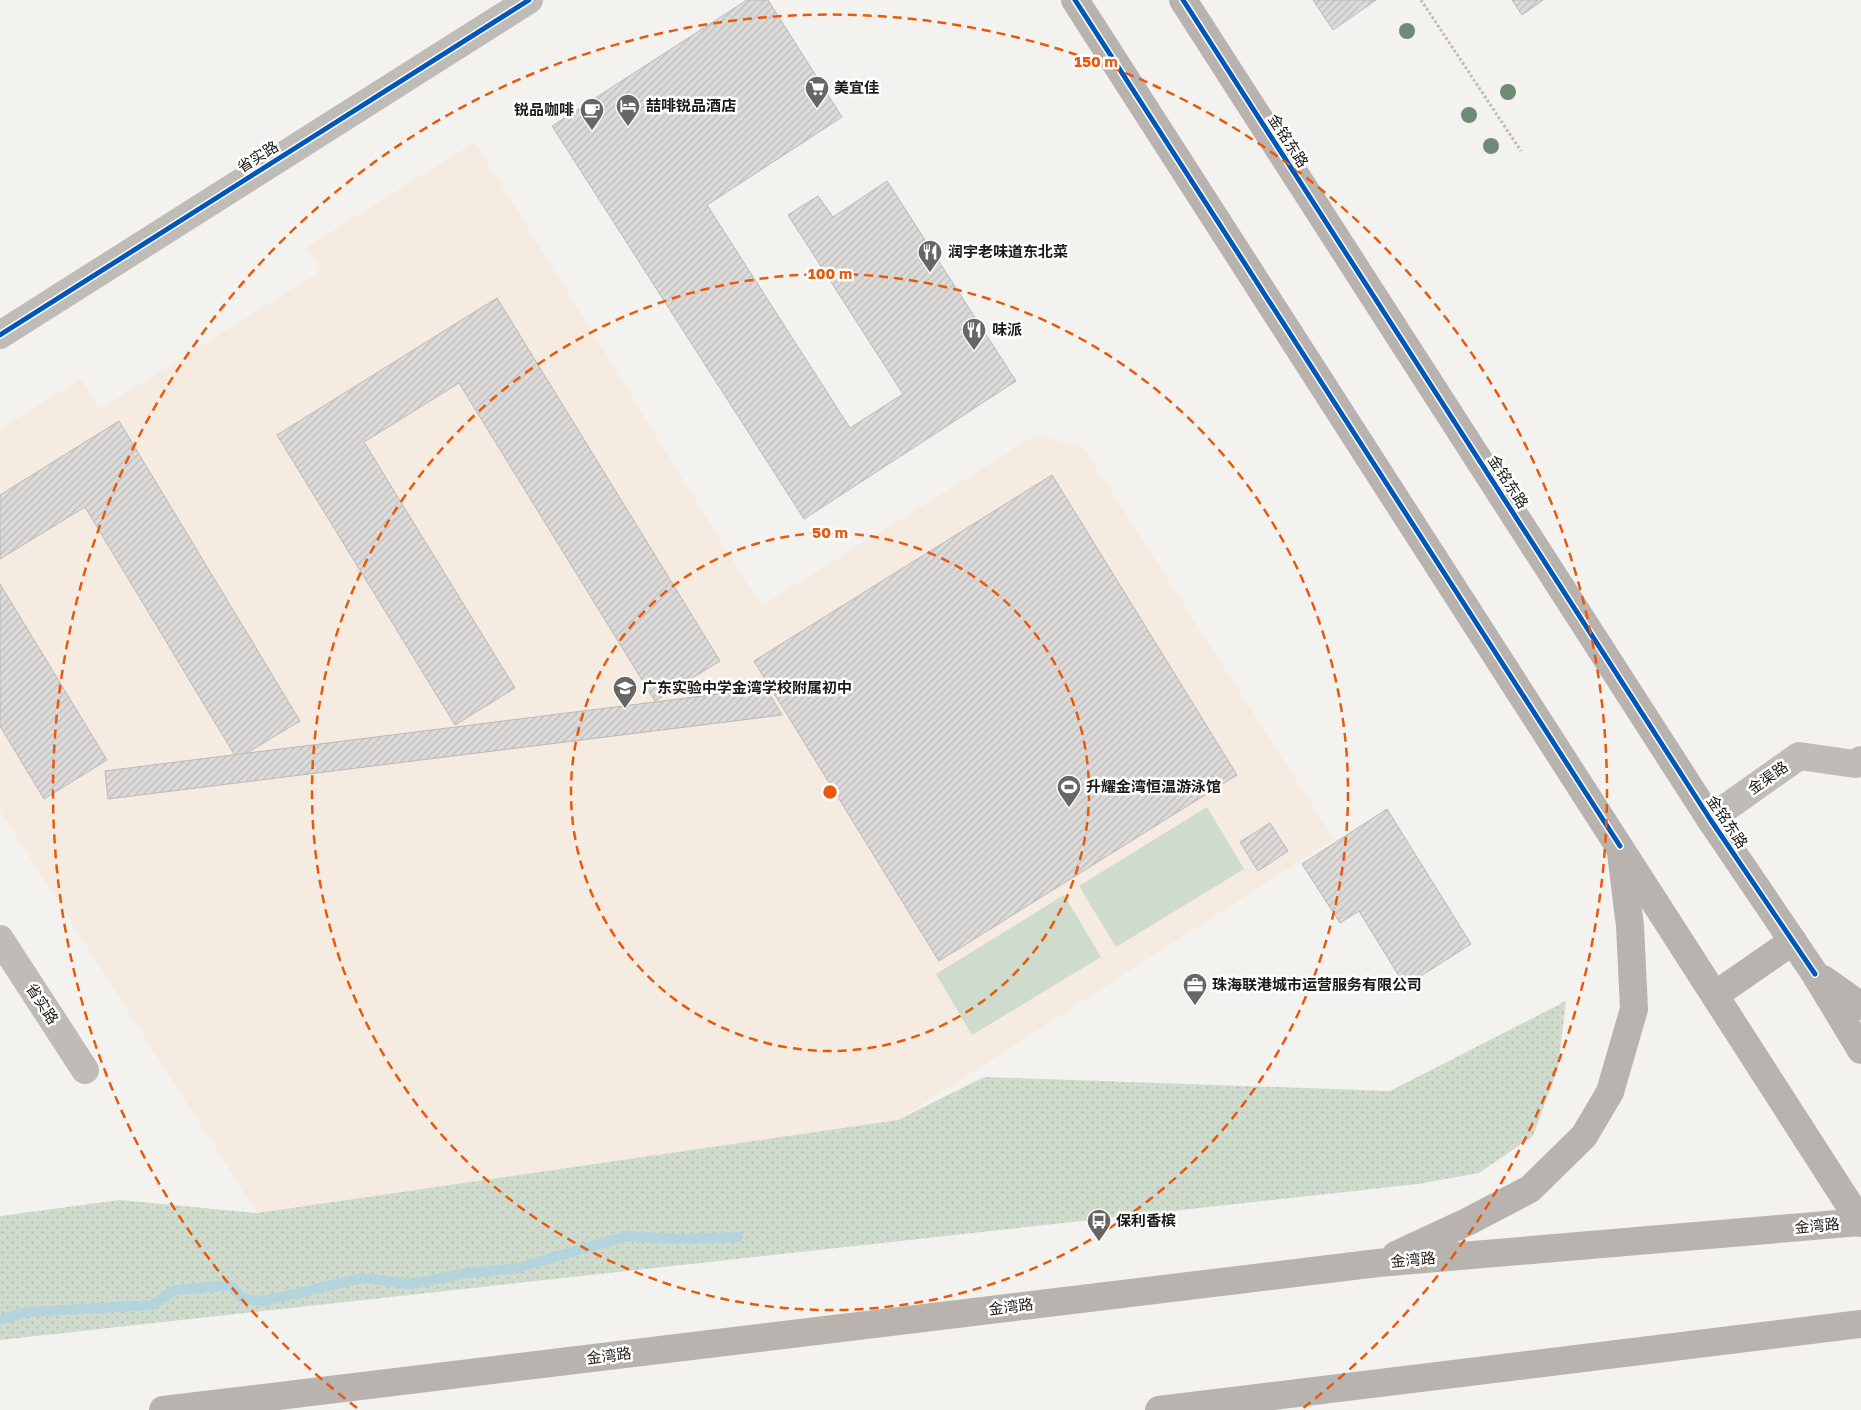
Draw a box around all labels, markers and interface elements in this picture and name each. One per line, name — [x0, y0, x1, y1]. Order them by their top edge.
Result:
text: 150 m — [1074, 52, 1118, 70]
supermarket icon: 美宜佳 — [804, 75, 830, 109]
place label: 美宜佳 — [834, 78, 879, 96]
hotel icon: 喆啡锐品酒店 — [615, 93, 641, 127]
place label: 喆啡锐品酒店 — [646, 96, 736, 114]
cafe icon: 锐品咖啡 — [579, 97, 605, 131]
place label: 锐品咖啡 — [514, 100, 574, 118]
street label: 金铭东路 — [1265, 110, 1313, 171]
street label: 省实路 — [234, 137, 281, 176]
restaurant icon: 润宇老味道东北菜 — [917, 239, 943, 273]
place label: 润宇老味道东北菜 — [948, 242, 1068, 260]
text: 100 m — [808, 264, 852, 282]
restaurant icon: 味派 — [961, 317, 987, 351]
place label: 味派 — [992, 320, 1022, 338]
street label: 金铭东路 — [1485, 451, 1533, 512]
text: 50 m — [812, 523, 848, 541]
school or university icon: 广东实验中学金湾学校附属初中 — [612, 675, 638, 709]
place label: 广东实验中学金湾学校附属初中 — [642, 678, 852, 696]
street label: 金渠路 — [1744, 757, 1791, 797]
sports icon: 升耀金湾恒温游泳馆 — [1056, 774, 1082, 808]
place label: 升耀金湾恒温游泳馆 — [1086, 777, 1221, 795]
centre of rings — [821, 783, 839, 801]
street label: 金铭东路 — [1704, 792, 1752, 851]
office icon: 珠海联港城市运营服务有限公司 — [1182, 972, 1208, 1006]
place label: 珠海联港城市运营服务有限公司 — [1212, 975, 1422, 993]
street label: 省实路 — [23, 980, 63, 1027]
bus stop icon: 保利香槟 — [1086, 1208, 1112, 1242]
place label: 保利香槟 — [1116, 1211, 1176, 1229]
street label: 金湾路 — [1794, 1214, 1840, 1236]
street label: 金湾路 — [1390, 1248, 1436, 1270]
street label: 金湾路 — [987, 1294, 1034, 1318]
street label: 金湾路 — [585, 1343, 632, 1367]

